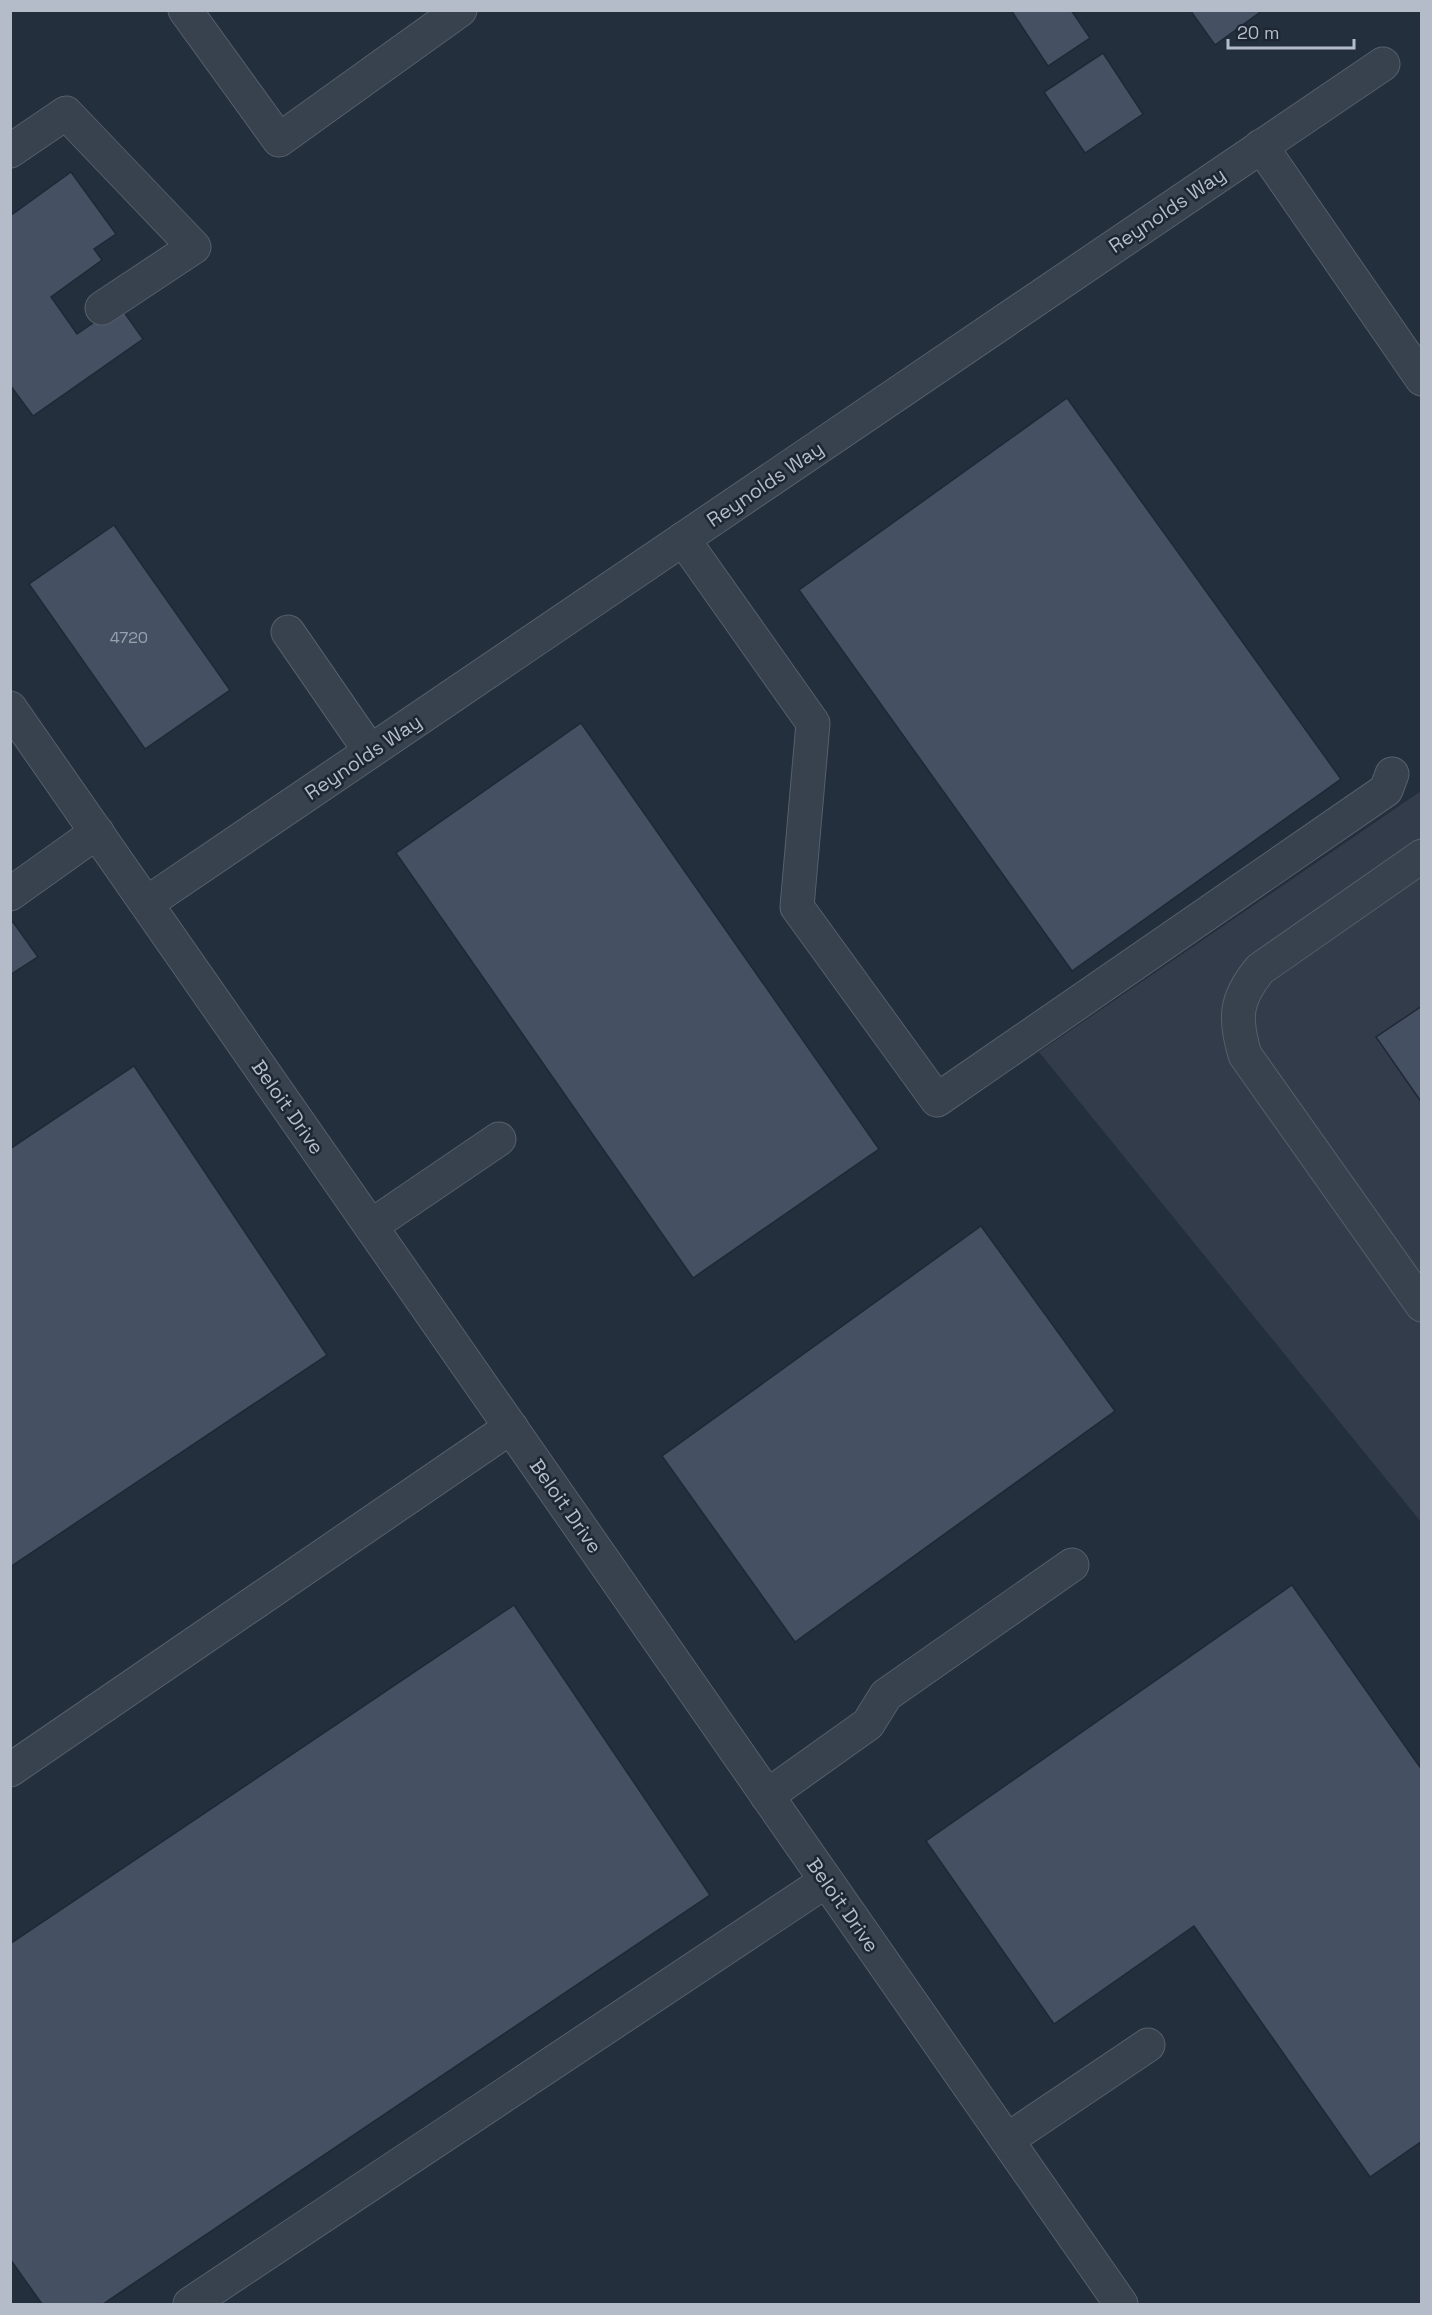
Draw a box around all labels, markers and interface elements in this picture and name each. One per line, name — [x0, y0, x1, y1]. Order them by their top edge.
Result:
scale bar — [1228, 12, 1354, 50]
text: 20 m — [1237, 21, 1280, 44]
street label: Reynolds Way — [1104, 161, 1230, 259]
street label: Reynolds Way — [702, 435, 828, 533]
house number: 4720 — [110, 627, 148, 648]
street label: Reynolds Way — [300, 708, 426, 806]
street label: Beloit Drive — [246, 1055, 330, 1159]
street label: Beloit Drive — [524, 1454, 608, 1558]
street label: Beloit Drive — [801, 1853, 885, 1957]

